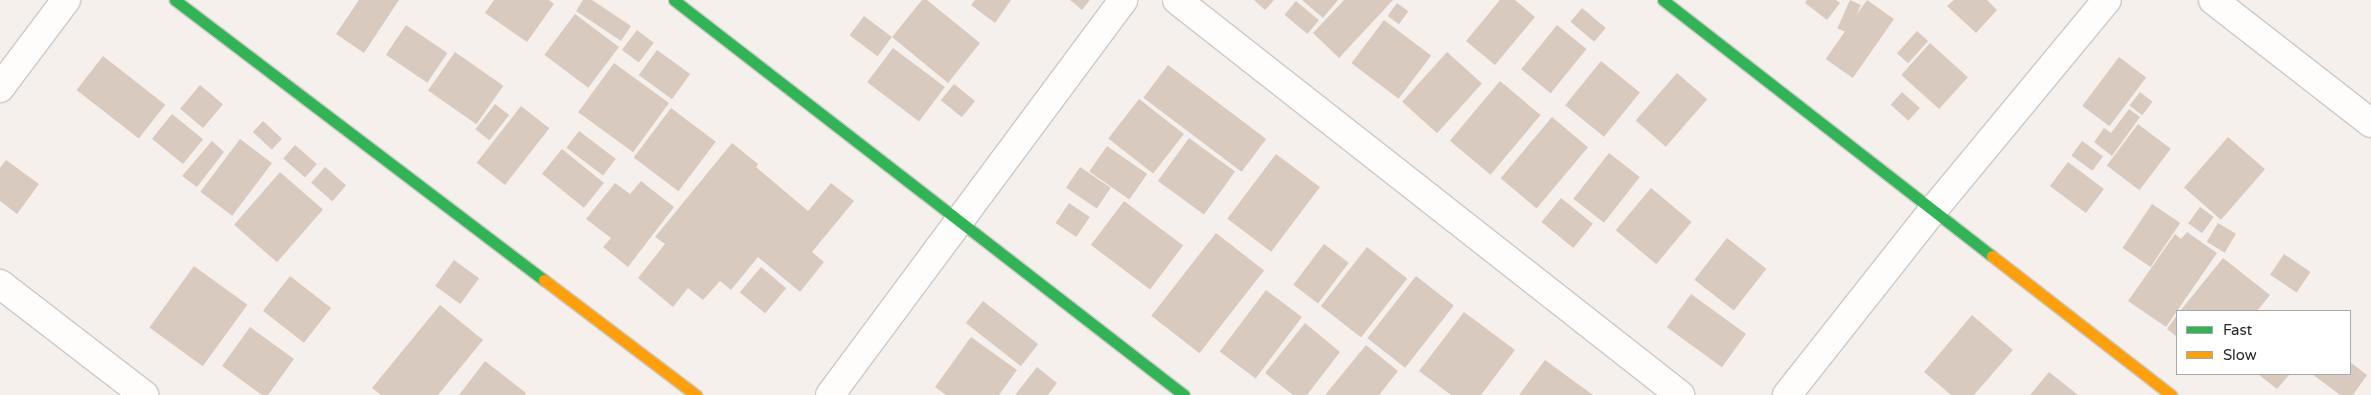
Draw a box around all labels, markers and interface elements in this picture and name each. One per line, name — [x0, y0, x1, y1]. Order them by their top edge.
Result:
legend — [2176, 310, 2351, 375]
text: Fast — [2223, 321, 2252, 339]
text: Slow — [2223, 346, 2257, 364]

